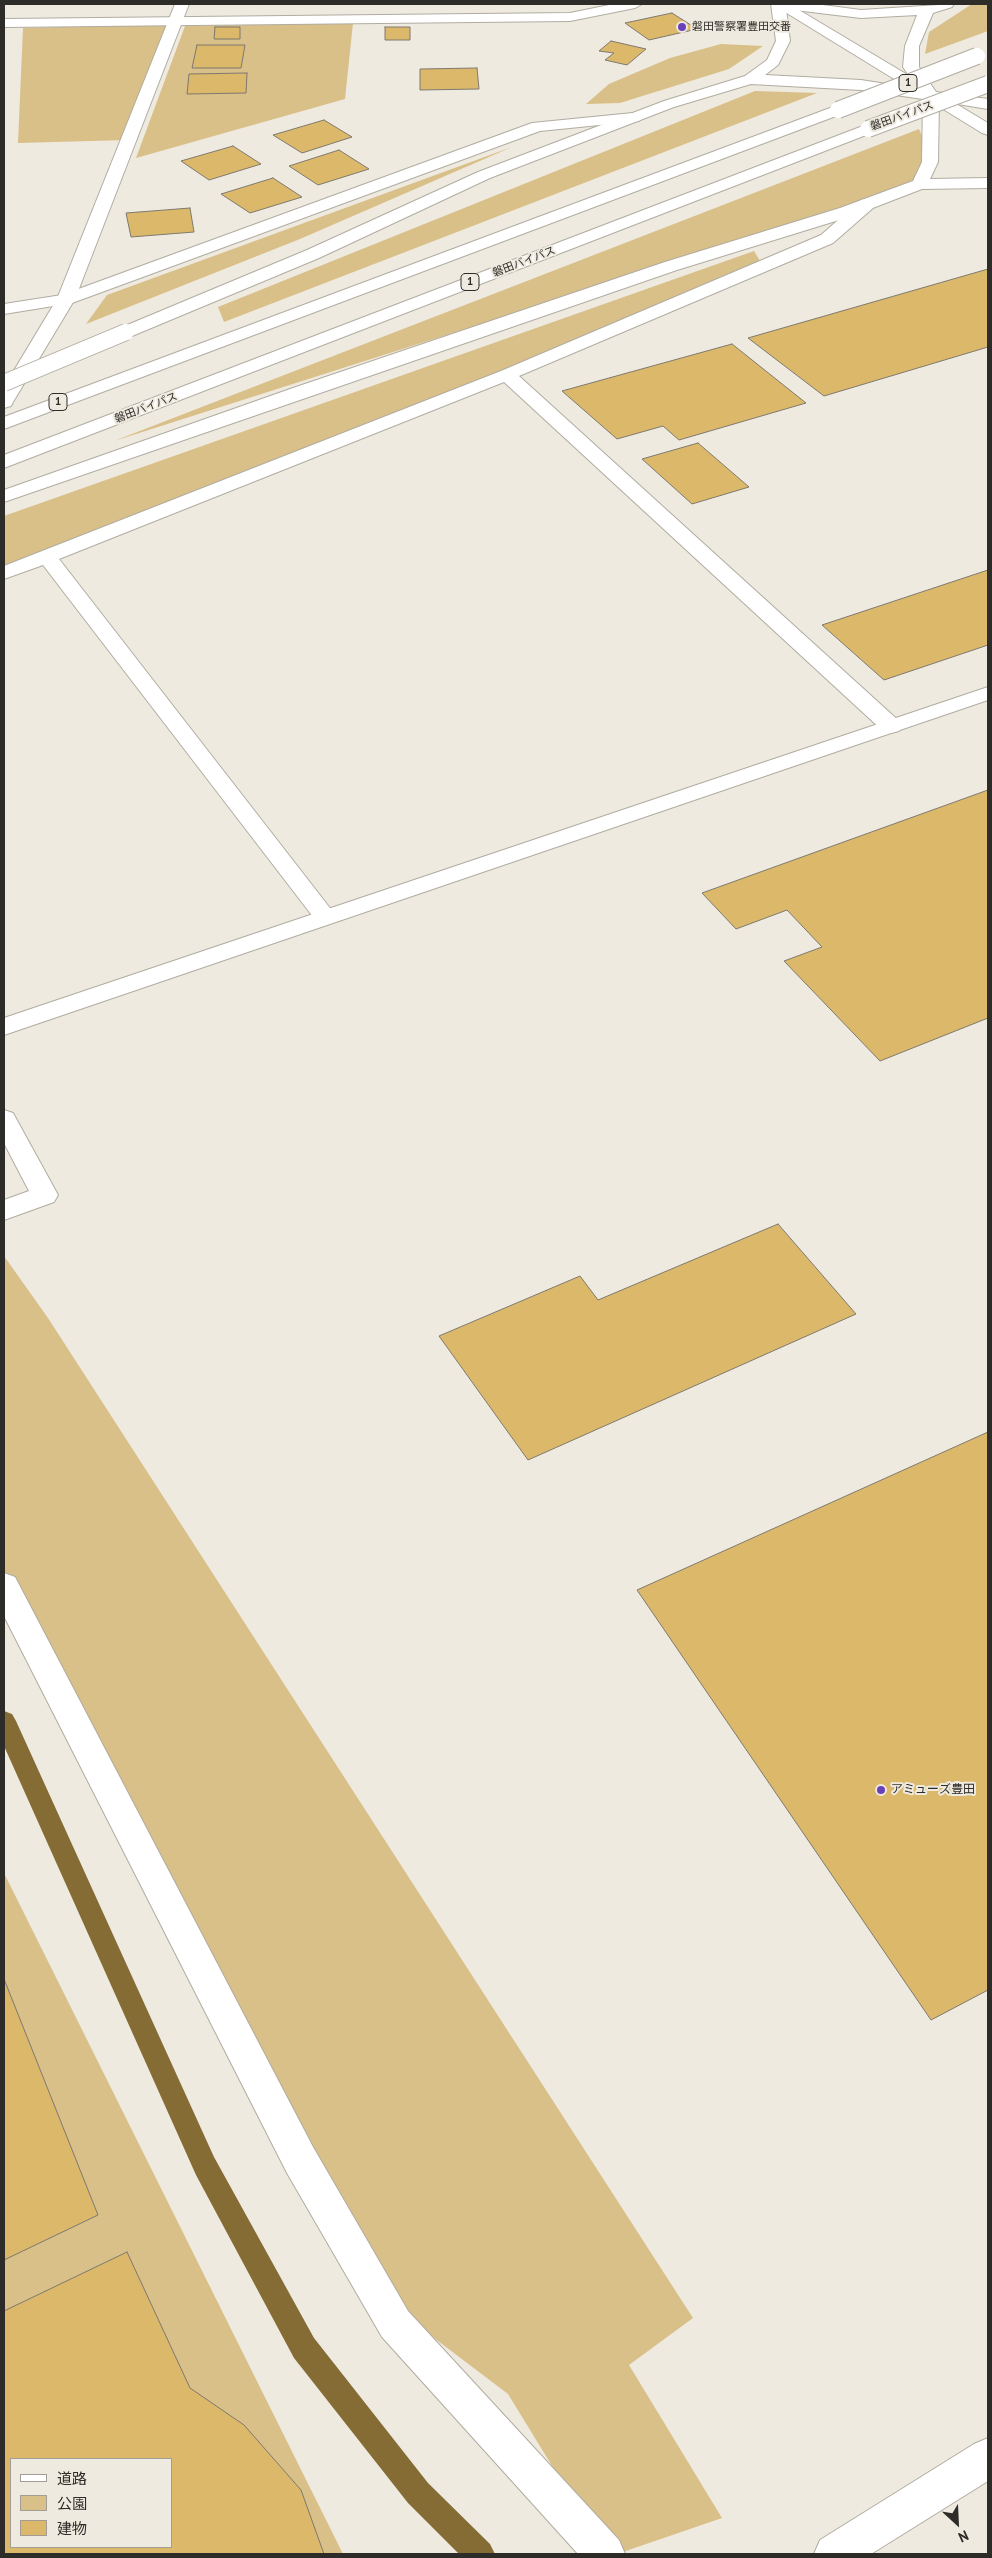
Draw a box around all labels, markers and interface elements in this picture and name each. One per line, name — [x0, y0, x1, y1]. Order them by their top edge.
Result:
place label: 磐田警察署豊田交番 — [692, 20, 791, 34]
marker: 磐田警察署豊田交番 — [676, 21, 688, 33]
road number: 1 — [899, 75, 917, 92]
street label: 磐田バイパス — [869, 99, 935, 133]
street label: 磐田バイパス — [491, 244, 557, 280]
road number: 1 — [461, 274, 479, 290]
street label: 磐田バイパス — [113, 390, 179, 426]
road number: 1 — [49, 394, 67, 411]
place label: アミューズ豊田 — [891, 1783, 975, 1797]
marker: アミューズ豊田 — [875, 1784, 887, 1796]
legend — [10, 2458, 172, 2548]
text: 道路 — [57, 2469, 87, 2488]
text: 公園 — [57, 2494, 87, 2513]
north arrow — [932, 2498, 982, 2548]
text: 建物 — [57, 2519, 87, 2538]
text: N — [955, 2526, 971, 2547]

